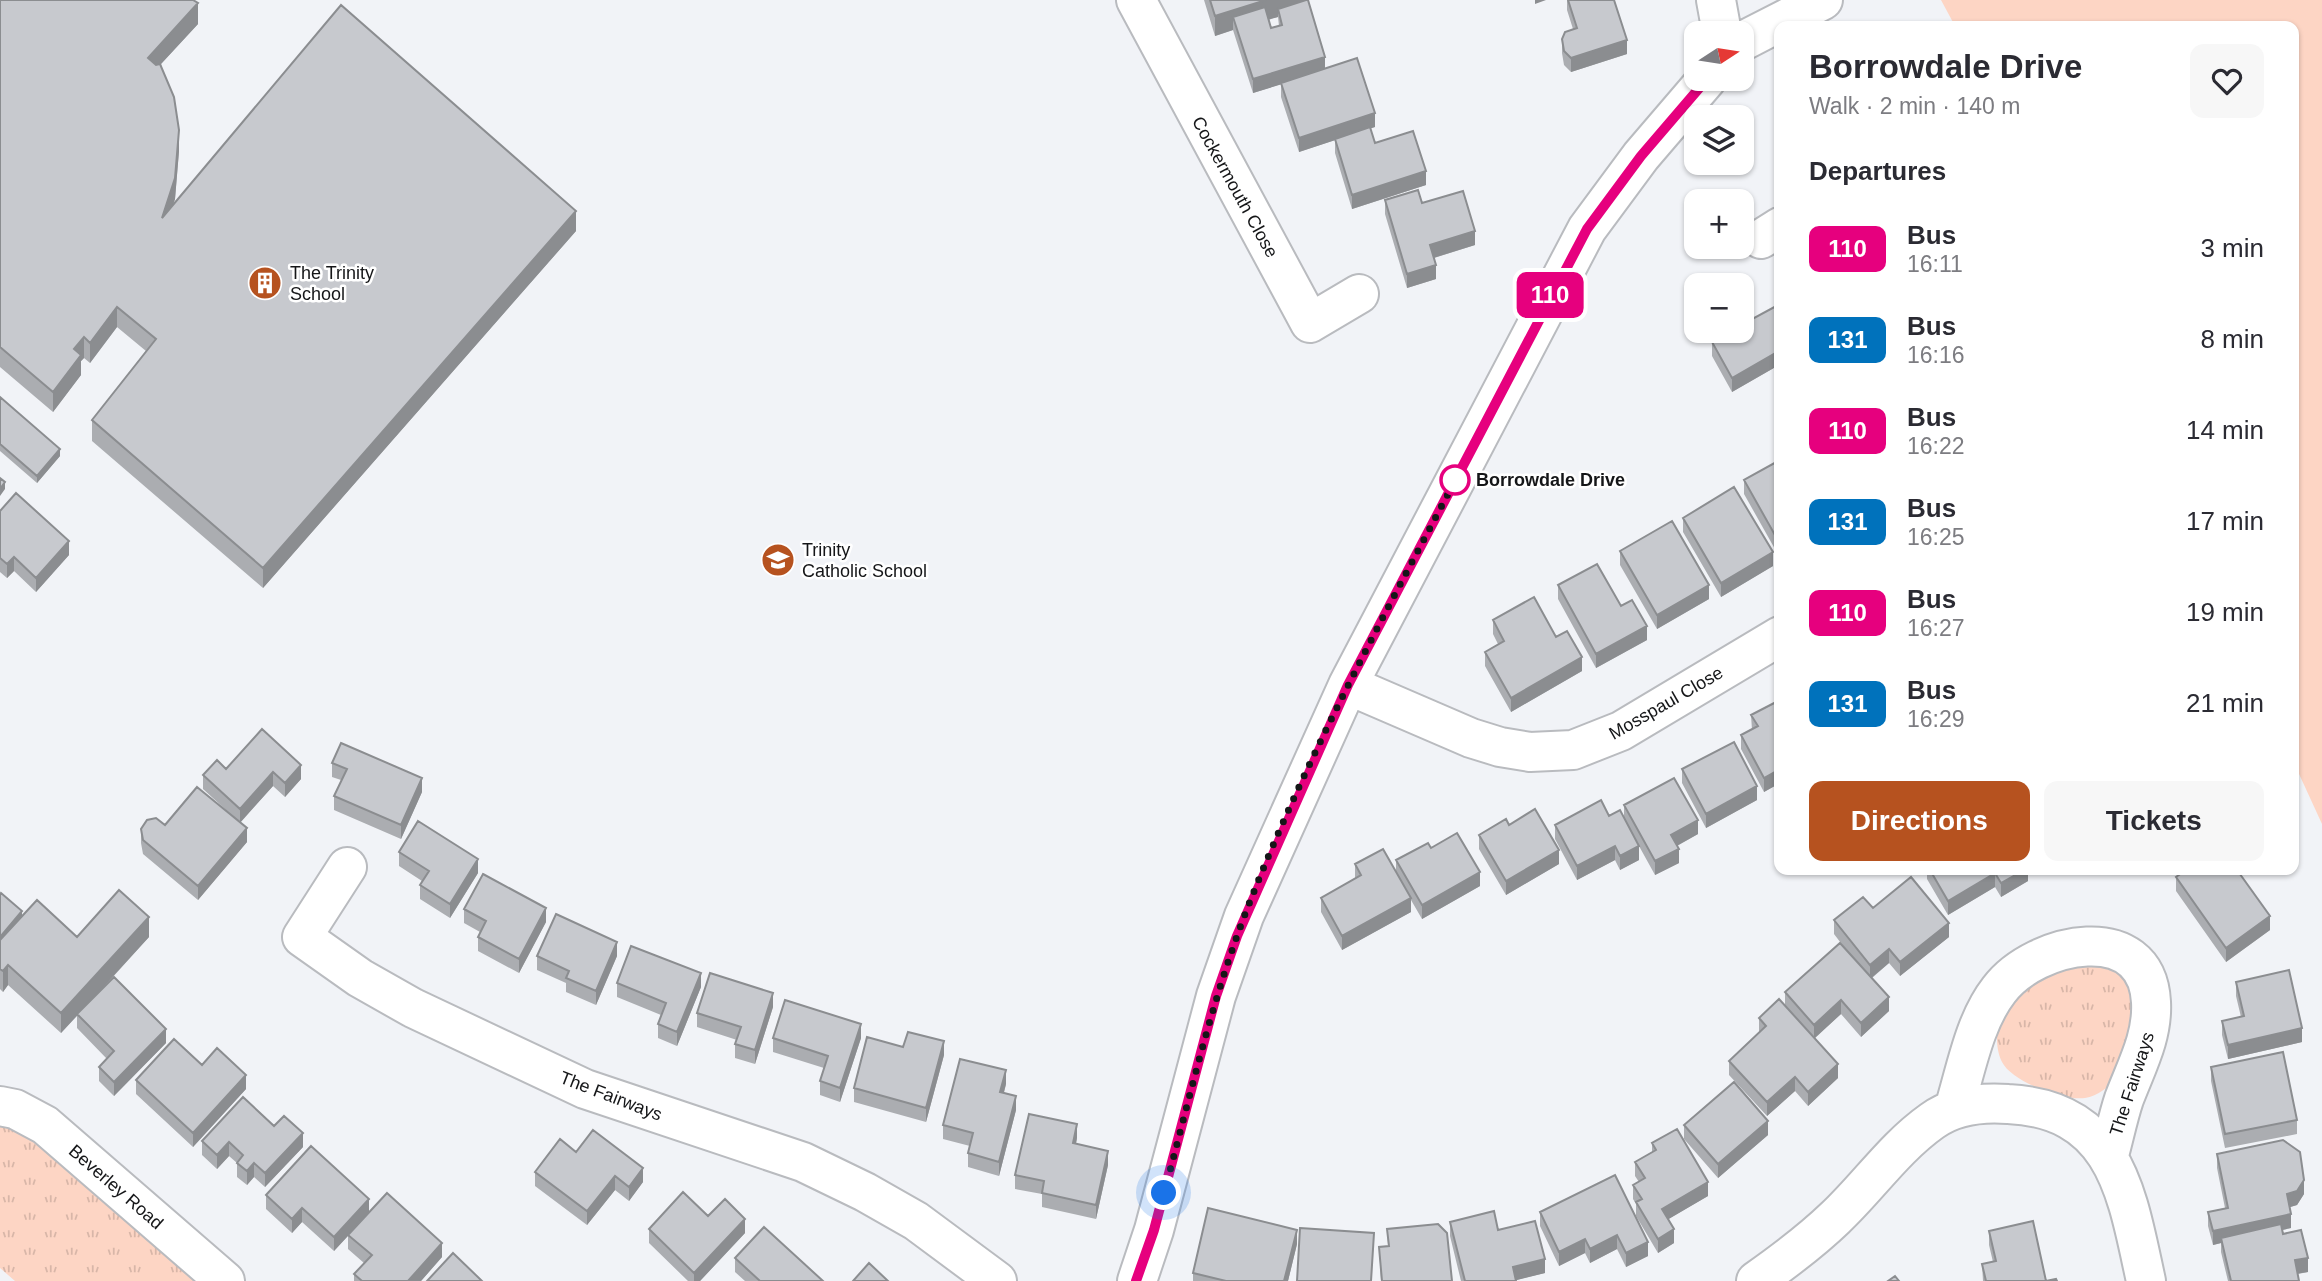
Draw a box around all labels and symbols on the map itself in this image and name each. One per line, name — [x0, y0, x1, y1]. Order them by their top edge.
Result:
north arrow — [1684, 21, 1754, 91]
street label: Cockermouth Close — [1188, 113, 1282, 261]
place label: The Trinity School — [290, 263, 374, 304]
building icon: The Trinity School — [246, 264, 284, 302]
line badge: 110 — [1510, 272, 1590, 318]
marker: Borrowdale Drive — [1440, 465, 1470, 495]
place label: Borrowdale Drive — [1476, 470, 1625, 490]
place label: Trinity Catholic School — [802, 540, 927, 581]
school or university icon: Trinity Catholic School — [759, 541, 797, 579]
street label: Mosspaul Close — [1606, 662, 1726, 744]
street label: The Fairways — [2106, 1030, 2158, 1138]
street label: The Fairways — [557, 1067, 665, 1125]
street label: Beverley Road — [65, 1141, 167, 1233]
your location — [1146, 1175, 1181, 1210]

